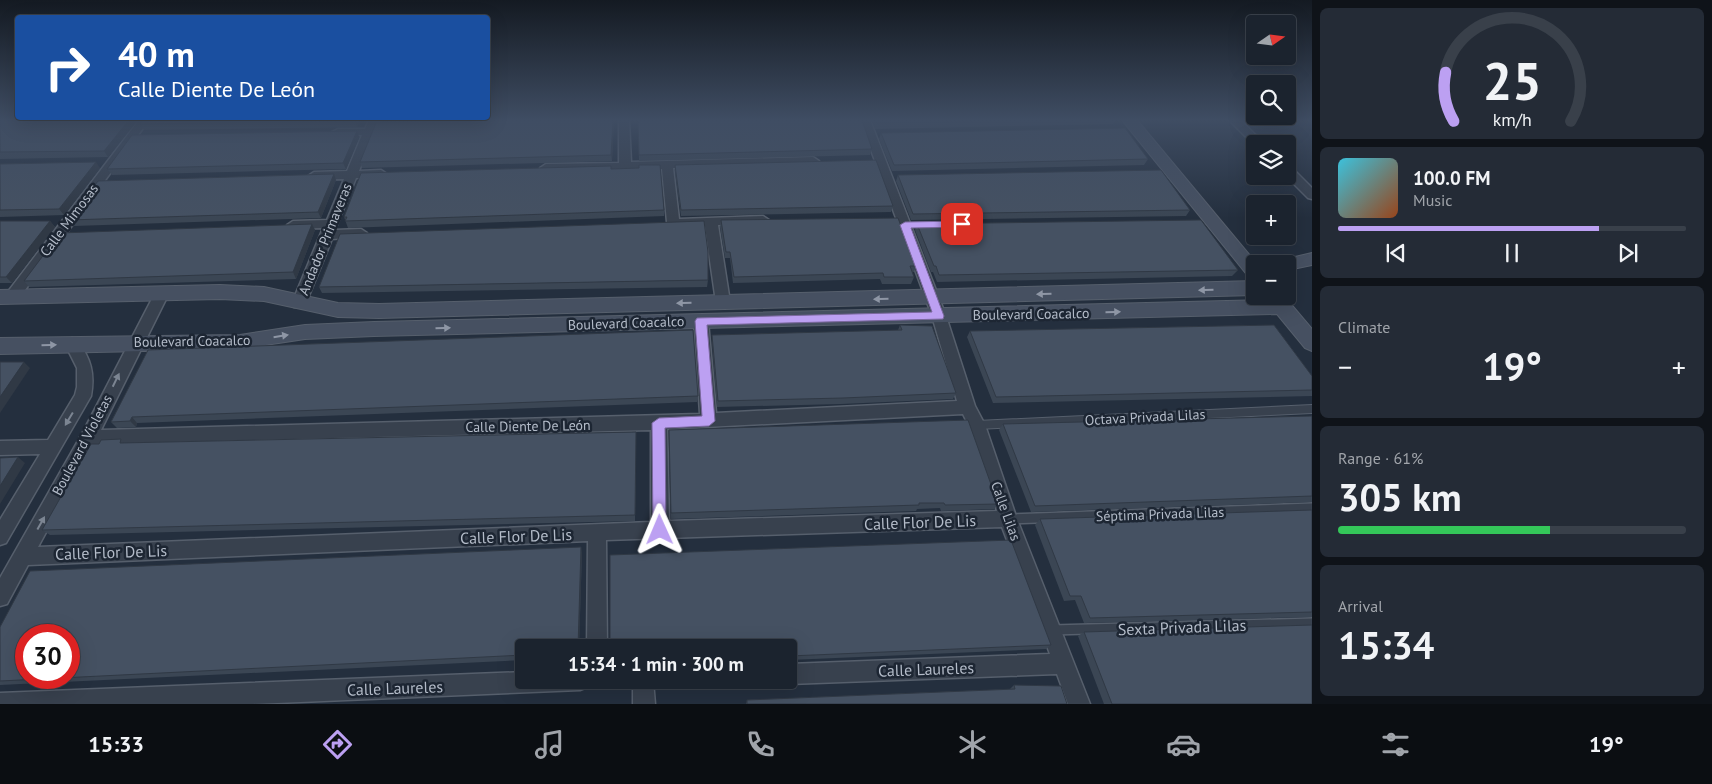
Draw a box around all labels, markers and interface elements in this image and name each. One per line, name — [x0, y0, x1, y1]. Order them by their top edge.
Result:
north arrow — [1246, 15, 1296, 65]
map controls — [1246, 15, 1296, 305]
text: 40 m — [118, 31, 195, 77]
icon: right — [35, 35, 100, 100]
text: 25 — [1483, 47, 1541, 114]
text: Calle Diente De León — [118, 75, 315, 103]
button: search — [1246, 75, 1296, 125]
text: km/h — [1492, 108, 1532, 131]
button: layers — [1246, 135, 1296, 185]
text: 100.0 FM — [1413, 166, 1490, 190]
street label: Calle Mimosas — [36, 180, 102, 260]
street label: Andador Primaveras — [294, 180, 356, 298]
text: Music — [1413, 190, 1453, 210]
button: + — [1246, 195, 1296, 245]
pin — [941, 203, 983, 245]
icon: arrive — [948, 210, 976, 238]
icon: previous — [1382, 239, 1410, 267]
icon: pause — [1498, 239, 1526, 267]
icon: next — [1614, 239, 1642, 267]
button: − — [1246, 255, 1296, 305]
one-way arrow — [1198, 286, 1214, 294]
one-way arrow — [1036, 291, 1052, 299]
one-way arrow — [873, 295, 889, 303]
one-way arrow — [676, 299, 692, 307]
street label: Boulevard Coacalco — [973, 304, 1089, 324]
one-way arrow — [1105, 307, 1121, 315]
street label: Boulevard Coacalco — [567, 312, 685, 334]
text: Climate — [1338, 317, 1390, 337]
one-way arrow — [435, 323, 451, 331]
street label: Boulevard Coacalco — [134, 331, 250, 351]
one-way arrow — [273, 332, 289, 340]
one-way arrow — [41, 341, 57, 349]
text: 19° — [1482, 341, 1542, 390]
text: − — [1338, 348, 1352, 385]
text: + — [1672, 348, 1686, 385]
one-way arrow — [113, 373, 121, 387]
street label: Boulevard Violetas — [48, 392, 116, 498]
street label: Octava Privada Lilas — [1084, 405, 1206, 429]
one-way arrow — [64, 413, 73, 426]
street label: Calle Diente De León — [465, 416, 591, 436]
text: Range · 61% — [1338, 448, 1423, 468]
text: 305 km — [1338, 472, 1462, 521]
street label: Calle Lilas — [987, 479, 1025, 543]
position arrow — [633, 503, 685, 555]
street label: Séptima Privada Lilas — [1096, 503, 1225, 525]
street label: Calle Flor De Lis — [864, 510, 977, 534]
one-way arrow — [37, 516, 45, 531]
street label: Calle Flor De Lis — [460, 524, 573, 548]
street label: Calle Flor De Lis — [55, 540, 168, 564]
text: Arrival — [1338, 596, 1383, 616]
street label: Sexta Privada Lilas — [1117, 615, 1247, 639]
text: 15:34 — [1338, 620, 1434, 669]
speed limit sign: 30 — [15, 624, 80, 689]
text: 15:34 · 1 min · 300 m — [568, 652, 744, 676]
street label: Calle Laureles — [878, 657, 975, 681]
street label: Calle Laureles — [347, 676, 444, 700]
icon: directions — [320, 727, 355, 762]
icon: music — [532, 727, 567, 762]
icon: phone — [743, 727, 778, 762]
icon: climate — [955, 727, 990, 762]
icon: car — [1166, 727, 1201, 762]
icon: filters — [1378, 727, 1413, 762]
text: 15:33 — [88, 730, 144, 758]
text: 19° — [1589, 730, 1624, 758]

